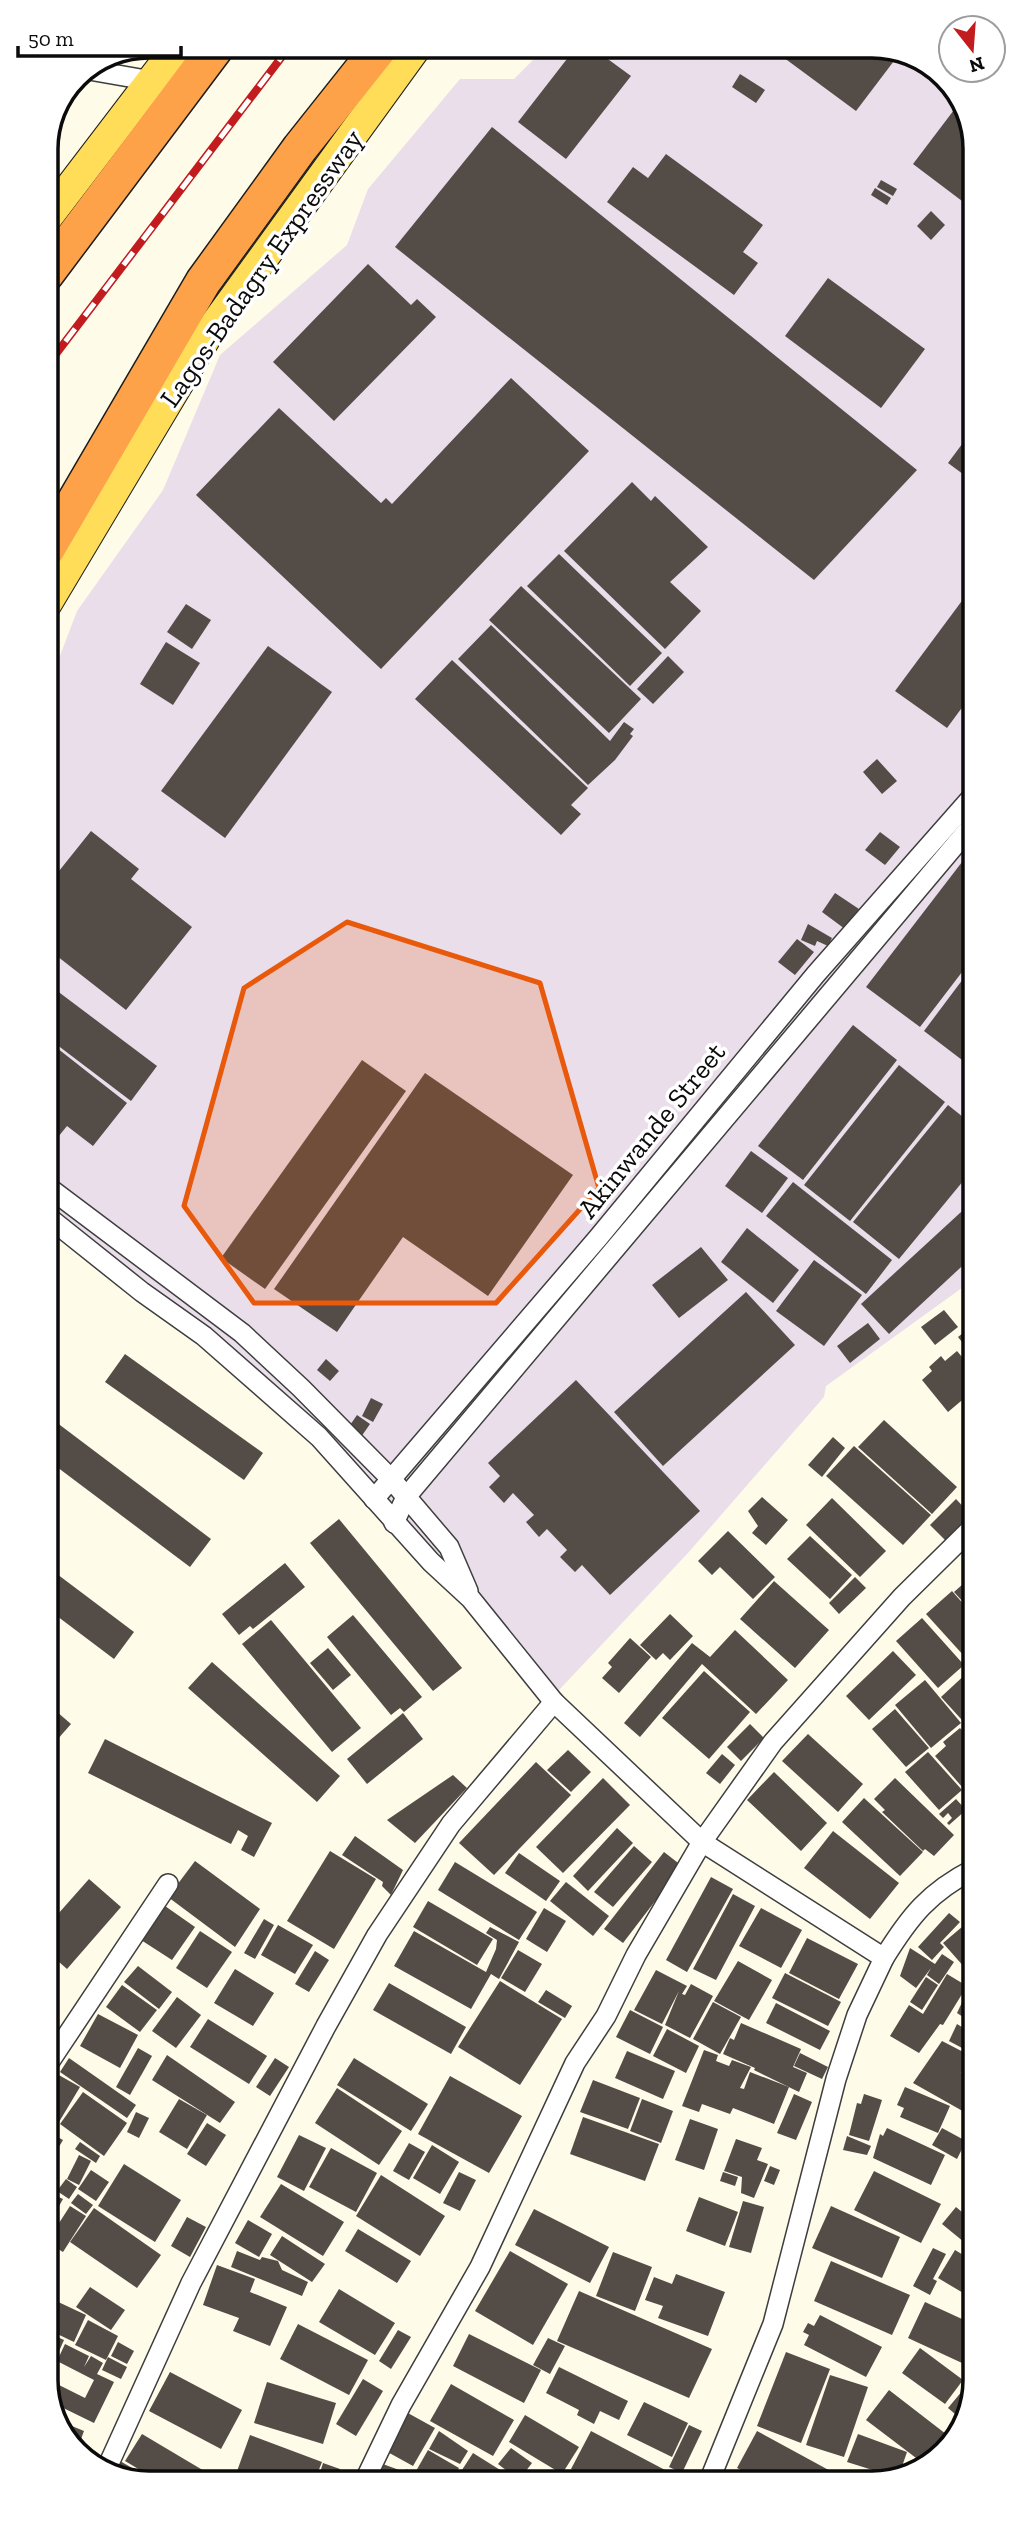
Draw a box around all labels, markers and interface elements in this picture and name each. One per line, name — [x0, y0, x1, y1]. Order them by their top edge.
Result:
scale bar — [18, 14, 180, 58]
north arrow — [937, 14, 1007, 84]
text: 50 m — [28, 26, 74, 51]
text: N — [967, 52, 987, 78]
street label: Lagos-Badagry Expressway — [153, 123, 370, 413]
street label: Akinwande Street — [571, 1036, 732, 1225]

